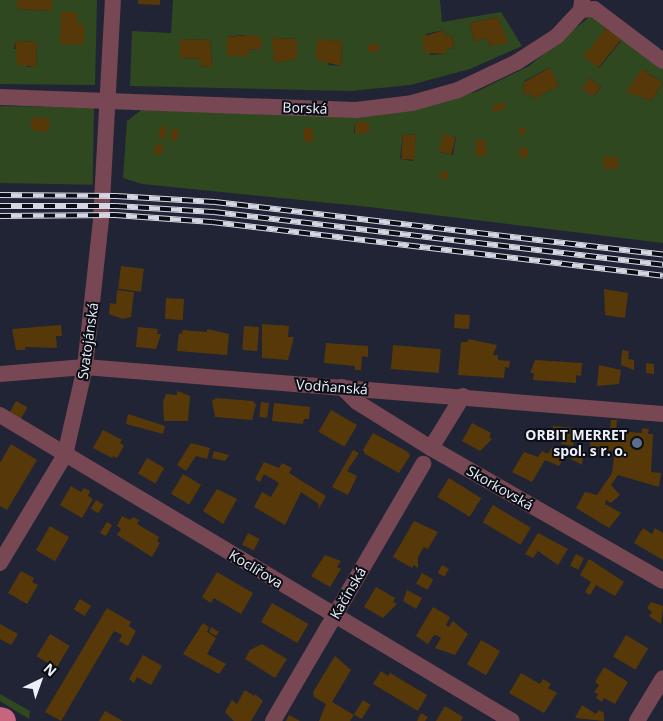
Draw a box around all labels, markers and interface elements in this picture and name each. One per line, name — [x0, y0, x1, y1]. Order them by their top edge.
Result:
street label: Borská — [282, 99, 328, 117]
street label: Svatojánská — [74, 301, 102, 381]
street label: Vodňanská — [295, 376, 369, 398]
place label: ORBIT MERRET spol. s r. o. — [525, 427, 627, 460]
marker: ORBIT MERRET spol. s r. o. — [631, 437, 643, 449]
street label: Skorkovská — [464, 462, 536, 514]
street label: Koclířova — [226, 546, 286, 592]
street label: Kačínská — [326, 564, 370, 622]
north arrow — [15, 656, 65, 706]
text: N — [40, 659, 61, 680]

